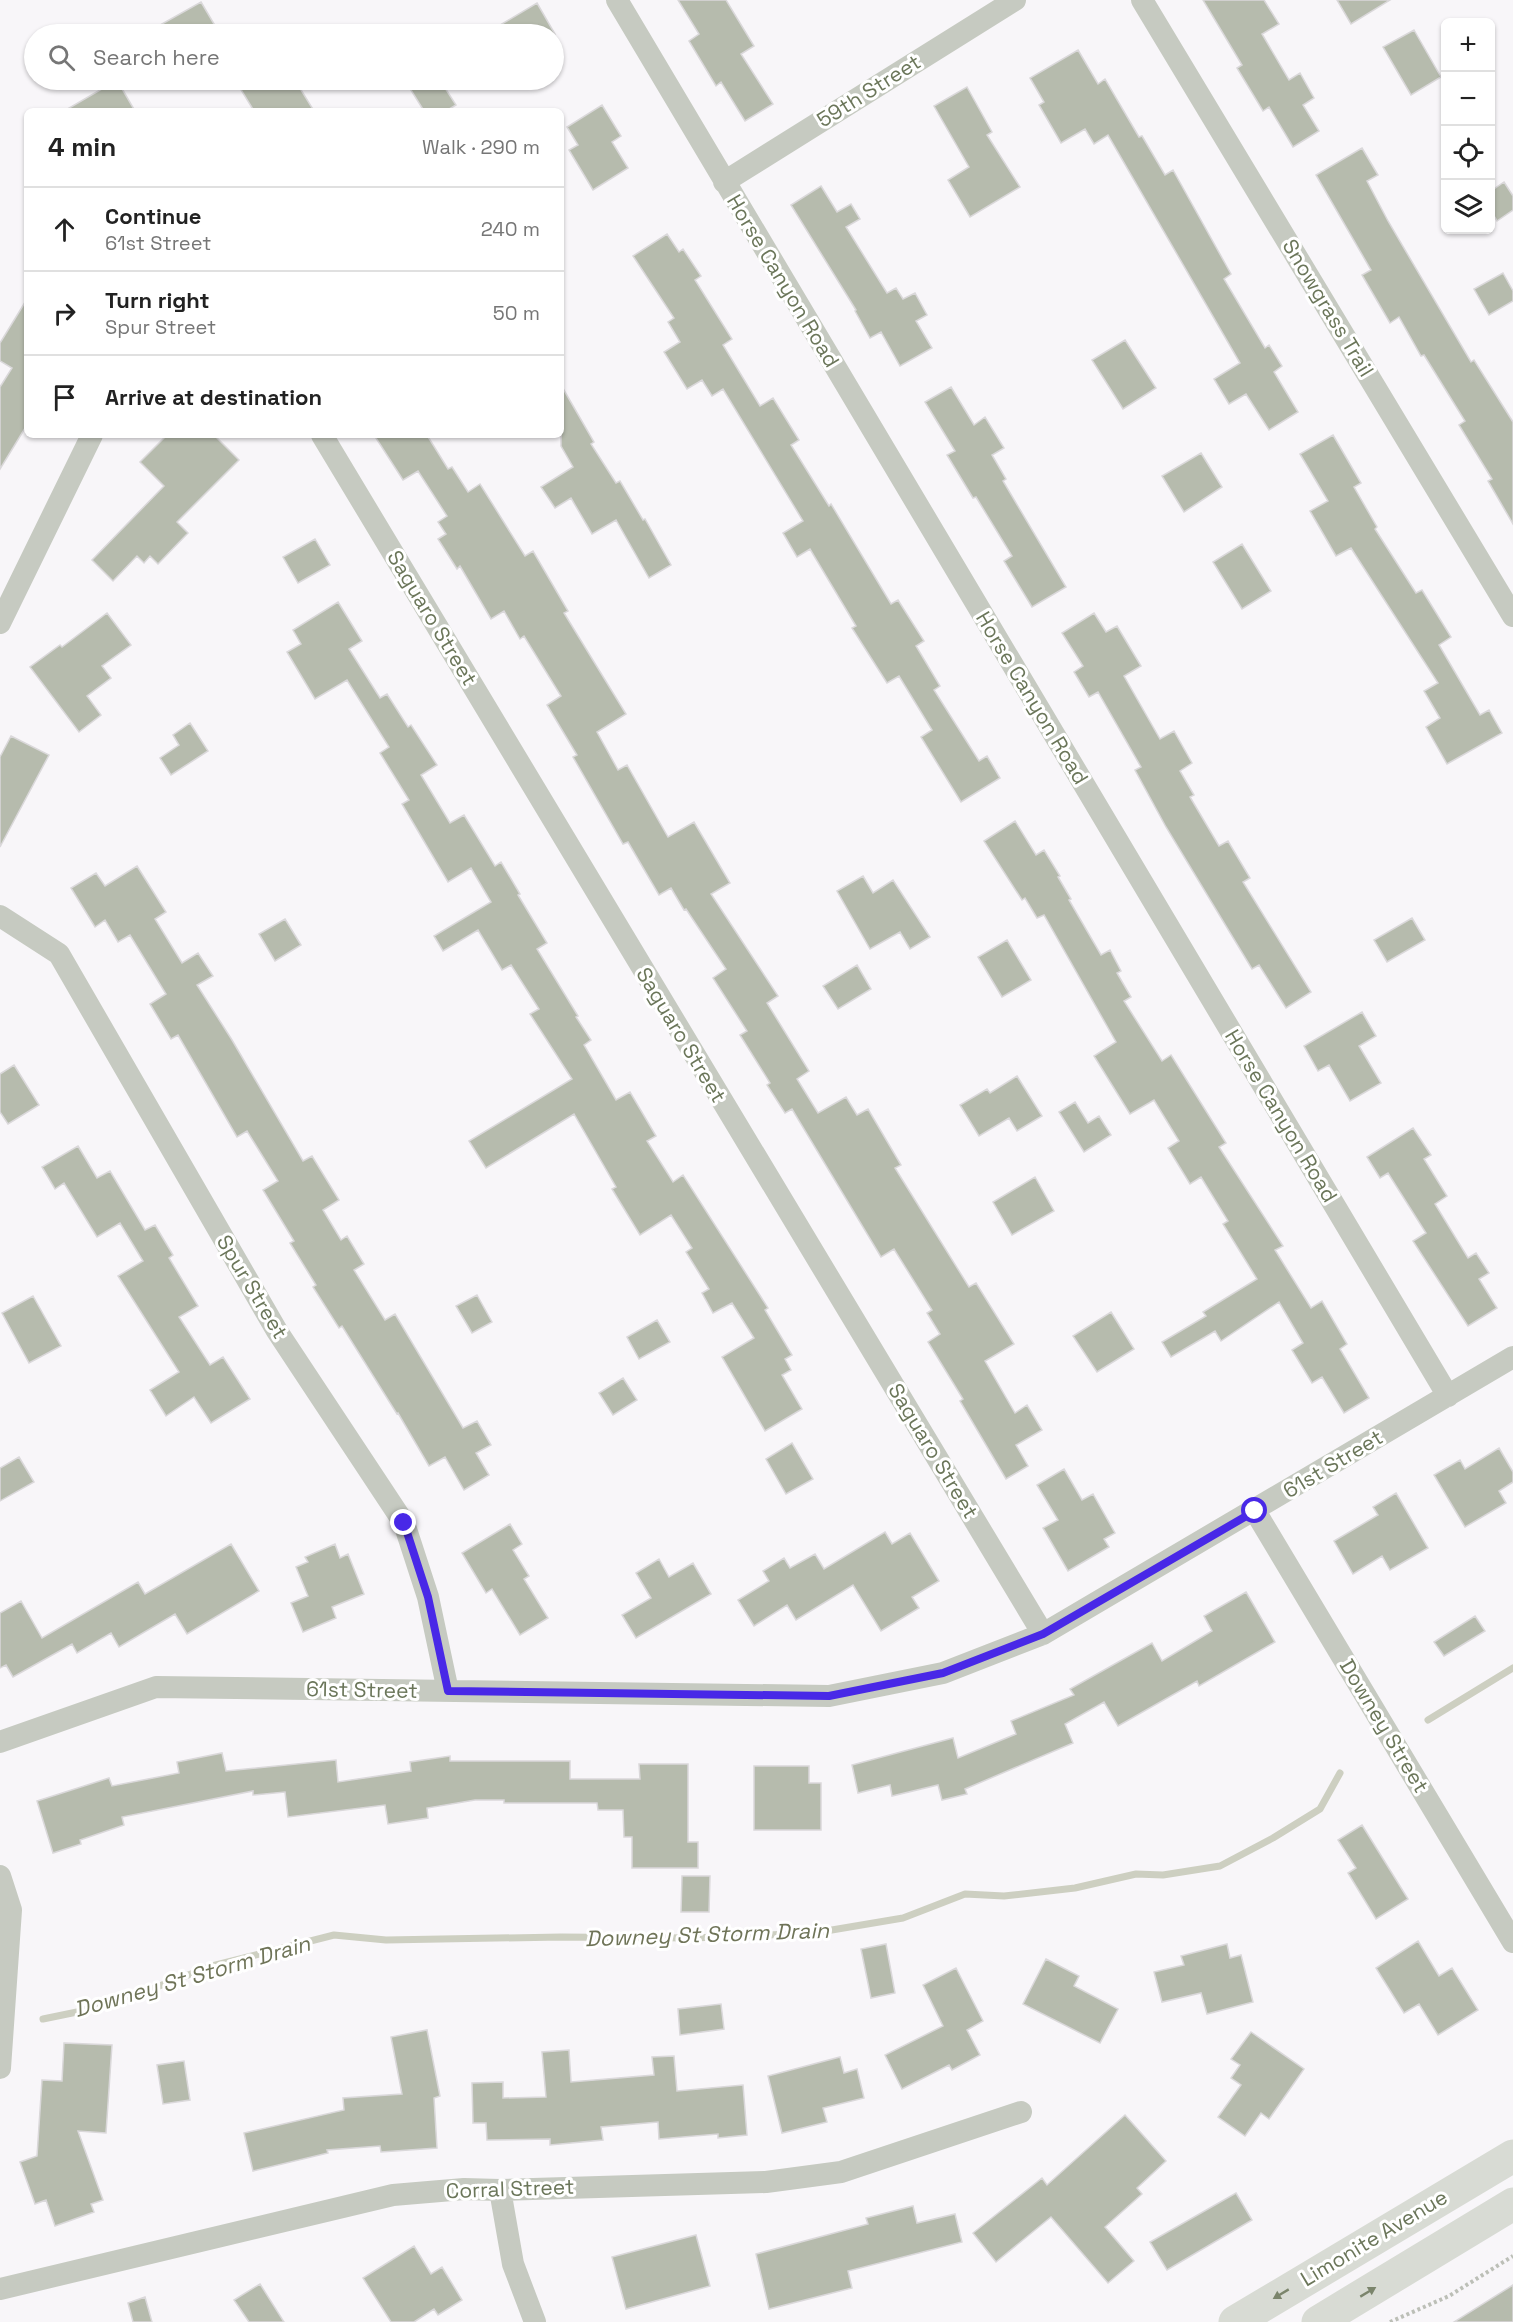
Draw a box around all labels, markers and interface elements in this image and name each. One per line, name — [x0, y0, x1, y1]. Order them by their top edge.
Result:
map controls — [1441, 18, 1495, 234]
button: + — [1441, 18, 1495, 72]
search box — [24, 24, 564, 90]
icon: search — [45, 41, 78, 74]
text: Search here — [93, 43, 220, 71]
street label: 59th Street — [812, 48, 926, 133]
button: − — [1441, 72, 1495, 126]
button: locate — [1441, 126, 1495, 180]
text: 4 min — [48, 130, 116, 164]
text: Walk · 290 m — [422, 134, 540, 160]
button: layers — [1441, 180, 1495, 234]
street label: Horse Canyon Road — [721, 189, 846, 372]
text: Continue — [105, 202, 201, 230]
icon: ahead — [48, 213, 81, 246]
text: 240 m — [481, 216, 540, 242]
text: 61st Street — [105, 230, 211, 256]
street label: Snowgrass Trail — [1277, 234, 1380, 381]
text: Turn right — [105, 286, 210, 314]
icon: right — [48, 297, 81, 330]
text: 50 m — [493, 300, 540, 326]
text: Spur Street — [105, 314, 216, 340]
icon: arrive — [48, 381, 81, 414]
text: Arrive at destination — [105, 383, 322, 411]
street label: Saguaro Street — [381, 545, 483, 690]
street label: Horse Canyon Road — [970, 606, 1095, 789]
street label: Saguaro Street — [630, 962, 732, 1107]
street label: Horse Canyon Road — [1219, 1024, 1344, 1207]
street label: Spur Street — [211, 1230, 294, 1344]
street label: Saguaro Street — [882, 1378, 984, 1523]
street label: 61st Street — [1278, 1423, 1388, 1504]
route start — [1241, 1497, 1267, 1523]
route end — [390, 1509, 416, 1535]
street label: Downey Street — [1334, 1654, 1435, 1798]
street label: 61st Street — [306, 1675, 418, 1704]
water label: Downey St Storm Drain — [585, 1916, 830, 1952]
water label: Downey St Storm Drain — [71, 1929, 314, 2023]
street label: Corral Street — [445, 2173, 575, 2204]
street label: Limonite Avenue — [1295, 2183, 1452, 2292]
one-way arrow — [1360, 2286, 1376, 2297]
one-way arrow — [1273, 2288, 1290, 2299]

